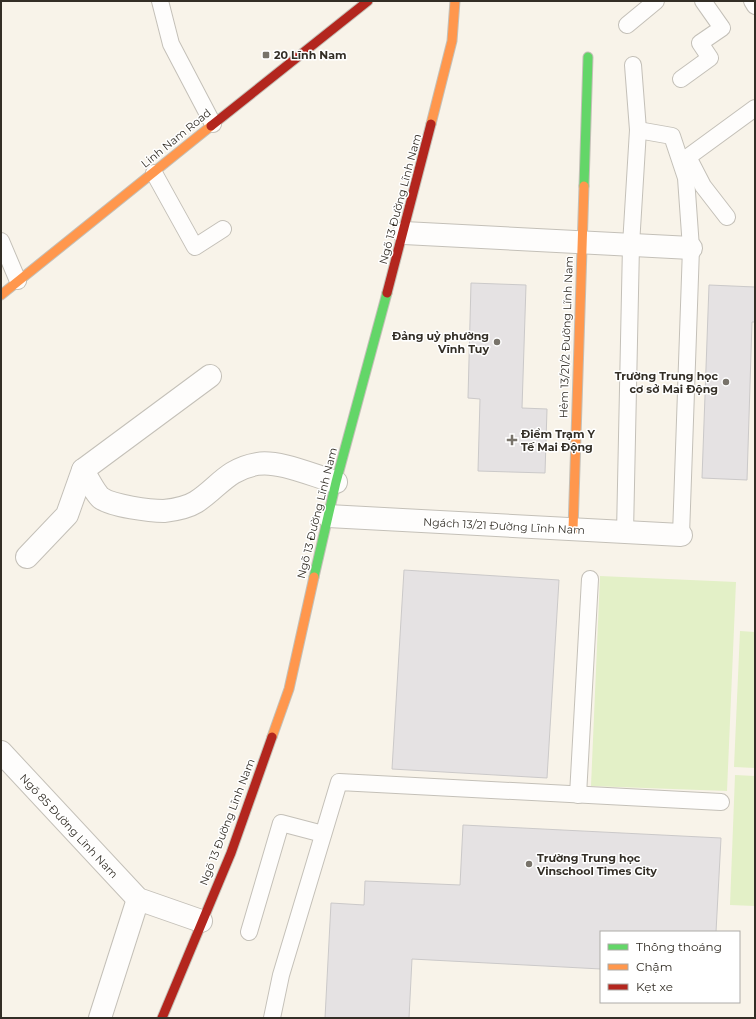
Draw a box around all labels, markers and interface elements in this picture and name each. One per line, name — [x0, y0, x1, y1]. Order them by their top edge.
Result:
place label: 20 Lĩnh Nam — [274, 48, 347, 62]
marker: 20 Lĩnh Nam — [261, 50, 271, 60]
street label: Linh Nam Road — [138, 106, 214, 170]
street label: Ngõ 13 Đường Lĩnh Nam — [376, 132, 424, 266]
street label: Hẻm 13/21/2 Đường Lĩnh Nam — [556, 256, 576, 418]
place label: Đảng uỷ phường Vĩnh Tuy — [392, 329, 489, 356]
marker: Đảng uỷ phường Vĩnh Tuy — [492, 337, 502, 347]
place label: Trường Trung học cơ sở Mai Động — [615, 369, 718, 396]
marker: Trường Trung học cơ sở Mai Động — [721, 377, 731, 387]
place label: Điểm Trạm Y Tế Mai Động — [521, 427, 596, 454]
marker: Điểm Trạm Y Tế Mai Động — [506, 434, 518, 446]
street label: Ngõ 13 Đường Lĩnh Nam — [294, 446, 340, 580]
street label: Ngách 13/21 Đường Lĩnh Nam — [423, 515, 585, 537]
street label: Ngõ 13 Đường Lĩnh Nam — [196, 757, 258, 887]
street label: Ngõ 85 Đường Lĩnh Nam — [17, 771, 121, 881]
place label: Trường Trung học Vinschool Times City — [536, 851, 657, 878]
marker: Trường Trung học Vinschool Times City — [524, 859, 534, 869]
legend — [600, 931, 740, 1003]
text: Thông thoáng — [636, 939, 722, 954]
text: Chậm — [636, 959, 672, 974]
text: Kẹt xe — [636, 979, 673, 994]

